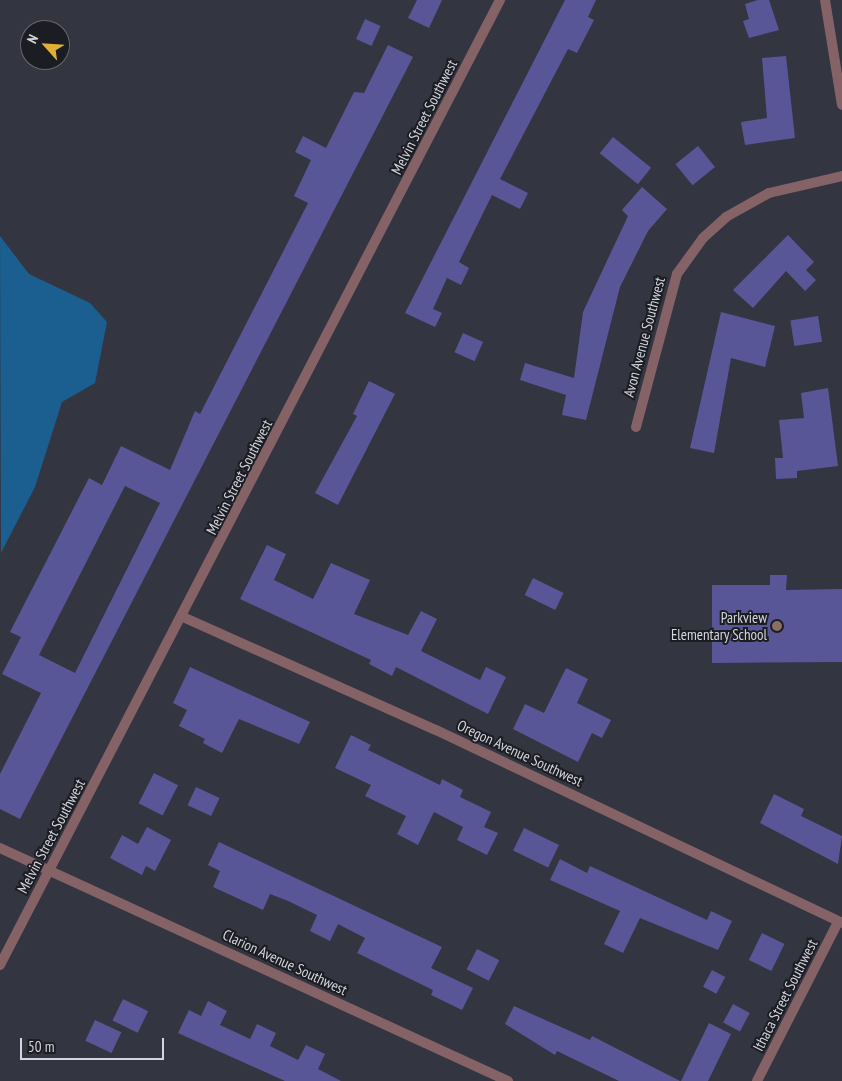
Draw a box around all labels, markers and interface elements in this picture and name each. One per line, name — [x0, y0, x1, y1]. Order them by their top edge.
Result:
north arrow — [20, 20, 70, 70]
text: N — [23, 32, 42, 46]
street label: Melvin Street Southwest — [387, 57, 461, 177]
street label: Avon Avenue Southwest — [619, 275, 669, 399]
street label: Melvin Street Southwest — [202, 417, 276, 537]
place label: Parkview Elementary School — [670, 608, 767, 643]
marker: Parkview Elementary School — [771, 620, 783, 632]
street label: Oregon Avenue Southwest — [454, 716, 586, 790]
street label: Melvin Street Southwest — [13, 776, 89, 896]
street label: Clarion Avenue Southwest — [220, 925, 350, 999]
street label: Ithaca Street Southwest — [749, 936, 821, 1054]
scale bar — [22, 1028, 166, 1060]
text: 50 m — [28, 1037, 54, 1056]

